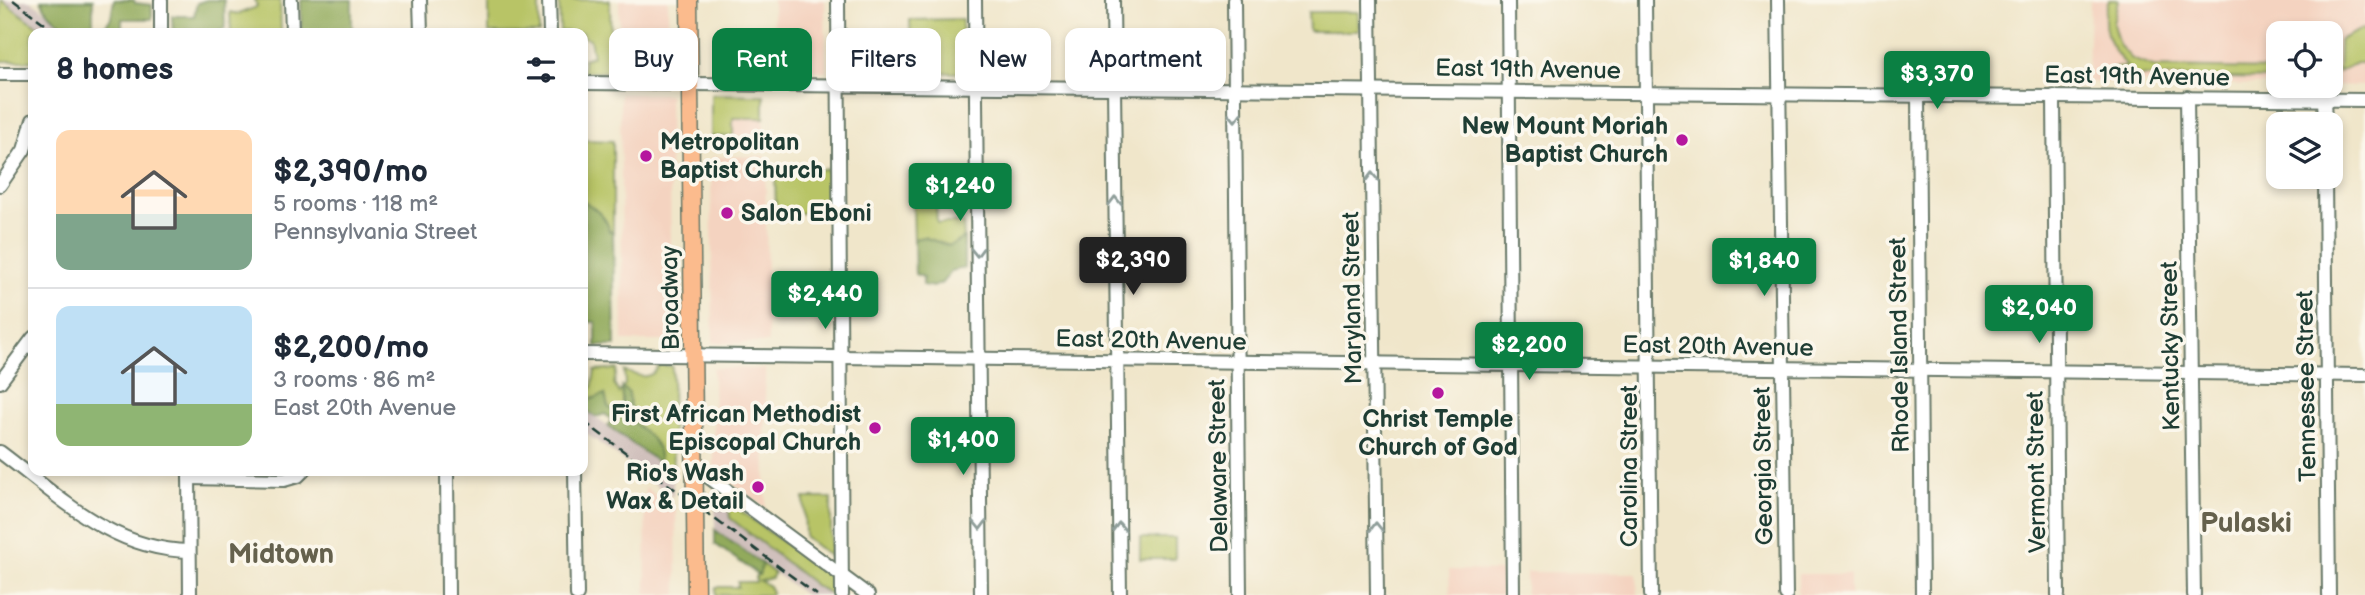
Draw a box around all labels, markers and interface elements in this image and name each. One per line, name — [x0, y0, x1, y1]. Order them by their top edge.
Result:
map controls — [2266, 21, 2343, 189]
button: locate — [2266, 21, 2343, 98]
chip: Buy — [609, 28, 698, 91]
chip: Rent — [712, 28, 812, 91]
chip: Filters — [826, 28, 941, 91]
chip: New — [955, 28, 1051, 91]
chip: Apartment — [1065, 28, 1226, 91]
icon: filters — [522, 51, 560, 89]
text: 8 homes — [56, 52, 173, 88]
pin: $3,370 — [1880, 52, 1994, 111]
street label: East 19th Avenue — [1435, 53, 1621, 86]
text: $3,370 — [1900, 60, 1974, 88]
street label: East 19th Avenue — [2044, 60, 2230, 93]
one-way arrow — [1227, 112, 1242, 123]
place label: New Mount Moriah Baptist Church — [1462, 112, 1668, 169]
button: layers — [2266, 112, 2343, 189]
place label: Metropolitan Baptist Church — [660, 128, 823, 185]
marker: New Mount Moriah Baptist Church — [1674, 132, 1690, 148]
marker: Metropolitan Baptist Church — [638, 148, 654, 164]
text: $2,390/mo — [273, 154, 428, 190]
icon: home — [112, 158, 196, 242]
pin: $1,240 — [903, 164, 1017, 223]
one-way arrow — [1364, 171, 1380, 182]
text: $1,240 — [925, 172, 995, 200]
text: 5 rooms · 118 m² — [273, 190, 438, 218]
one-way arrow — [1107, 196, 1123, 206]
place label: Salon Eboni — [741, 199, 872, 228]
marker: Salon Eboni — [719, 205, 735, 221]
street label: Maryland Street — [1336, 211, 1369, 385]
text: Pennsylvania Street — [273, 218, 477, 246]
street label: Rhode Island Street — [1883, 236, 1916, 453]
pin: $2,390 — [1076, 238, 1190, 297]
pin: $1,840 — [1707, 238, 1821, 298]
street label: Broadway — [655, 245, 686, 351]
text: $2,390 — [1095, 246, 1171, 274]
one-way arrow — [969, 247, 985, 258]
text: $1,840 — [1728, 247, 1800, 275]
street label: Kentucky Street — [2155, 260, 2186, 431]
pin: $2,440 — [768, 272, 882, 331]
text: $2,440 — [787, 280, 863, 308]
pin: $2,040 — [1982, 286, 2096, 345]
street label: Tennessee Street — [2290, 289, 2323, 482]
text: $2,040 — [2001, 294, 2077, 322]
pin: $2,200 — [1472, 322, 1586, 382]
street label: East 20th Avenue — [1055, 324, 1247, 357]
text: $2,200/mo — [273, 330, 429, 366]
street label: East 20th Avenue — [1622, 330, 1814, 363]
text: $2,200 — [1491, 331, 1567, 359]
icon: home — [112, 334, 196, 418]
text: 3 rooms · 86 m² — [273, 366, 435, 394]
street label: Delaware Street — [1202, 378, 1235, 553]
street label: Carolina Street — [1615, 384, 1644, 547]
marker: Christ Temple Church of God — [1430, 385, 1446, 401]
street label: Georgia Street — [1748, 386, 1779, 546]
street label: Vermont Street — [2021, 390, 2052, 553]
text: East 20th Avenue — [273, 394, 456, 422]
place label: First African Methodist Episcopal Church — [611, 400, 861, 457]
place label: Christ Temple Church of God — [1358, 405, 1518, 462]
pin: $1,400 — [906, 418, 1020, 477]
marker: First African Methodist Episcopal Church — [867, 420, 883, 436]
text: $1,400 — [927, 426, 999, 454]
place label: Rio's Wash Wax & Detail — [606, 459, 744, 516]
marker: Rio's Wash Wax & Detail — [750, 479, 766, 495]
district label: Pulaski — [2200, 507, 2292, 540]
one-way arrow — [972, 520, 988, 531]
one-way arrow — [1111, 521, 1127, 532]
one-way arrow — [1368, 521, 1384, 532]
district label: Midtown — [228, 538, 334, 571]

